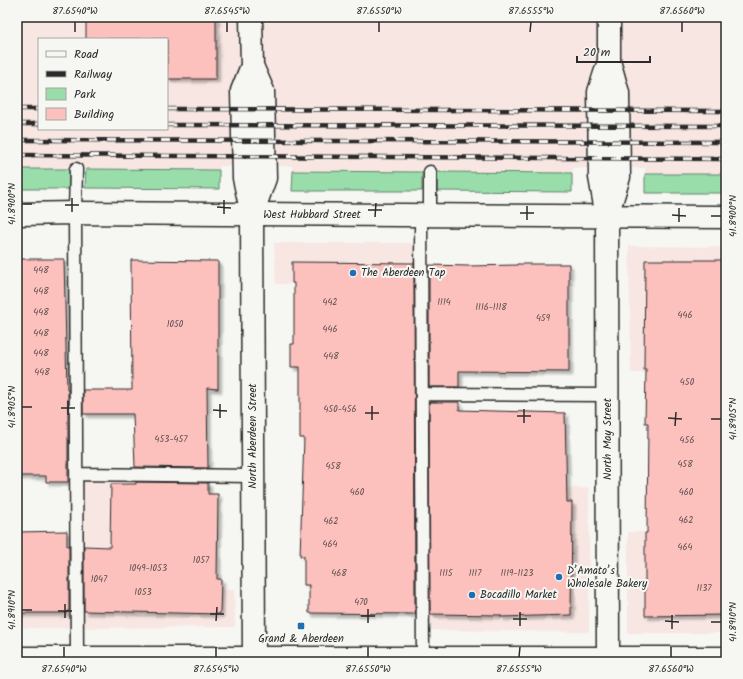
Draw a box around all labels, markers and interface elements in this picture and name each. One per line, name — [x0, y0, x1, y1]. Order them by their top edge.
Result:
text: 87.6540°W — [52, 3, 98, 19]
text: 87.6545°W — [204, 3, 250, 19]
text: 87.6550°W — [356, 3, 402, 19]
text: 87.6555°W — [508, 3, 554, 19]
text: 87.6560°W — [659, 3, 705, 19]
legend — [38, 38, 168, 130]
scale bar — [577, 38, 650, 64]
text: 20 m — [583, 43, 611, 62]
text: Road — [74, 45, 99, 64]
text: Railway — [74, 65, 112, 84]
text: Park — [74, 85, 96, 104]
text: Building — [74, 105, 114, 124]
text: 41.8900°N — [4, 183, 20, 225]
text: 41.8900°N — [725, 195, 741, 237]
street label: West Hubbard Street — [263, 206, 362, 224]
house number: 448 — [33, 263, 49, 278]
place label: The Aberdeen Tap — [361, 264, 446, 282]
marker: The Aberdeen Tap — [348, 268, 358, 278]
house number: 448 — [33, 284, 49, 299]
house number: 442 — [322, 295, 338, 310]
house number: 1114 — [437, 295, 451, 310]
house number: 1116-1118 — [475, 300, 507, 315]
house number: 448 — [33, 305, 49, 320]
house number: 446 — [678, 308, 692, 323]
house number: 459 — [536, 311, 551, 326]
house number: 1050 — [167, 317, 184, 332]
house number: 446 — [323, 322, 337, 337]
house number: 448 — [33, 326, 49, 341]
house number: 448 — [33, 346, 49, 361]
house number: 448 — [323, 349, 339, 364]
house number: 448 — [34, 365, 50, 380]
house number: 450 — [680, 375, 695, 390]
street label: North Aberdeen Street — [244, 383, 262, 489]
text: 41.8905°N — [4, 386, 20, 428]
street label: North May Street — [599, 397, 617, 480]
text: 41.8905°N — [725, 398, 741, 440]
house number: 450-456 — [323, 402, 357, 417]
house number: 453-457 — [154, 432, 188, 447]
house number: 456 — [680, 433, 694, 448]
house number: 458 — [677, 457, 693, 472]
house number: 458 — [325, 459, 341, 474]
house number: 460 — [350, 485, 365, 500]
house number: 460 — [679, 485, 694, 500]
house number: 462 — [678, 513, 694, 528]
house number: 462 — [323, 514, 339, 529]
house number: 464 — [323, 537, 337, 552]
house number: 464 — [678, 540, 692, 555]
house number: 1057 — [193, 553, 210, 568]
house number: 1049-1053 — [129, 561, 167, 576]
place label: D’Amato’s Wholesale Bakery — [567, 562, 648, 593]
house number: 468 — [331, 566, 347, 581]
house number: 1115 — [439, 566, 454, 581]
house number: 1117 — [469, 566, 482, 581]
house number: 1119-1123 — [500, 566, 534, 581]
house number: 1047 — [91, 572, 108, 587]
marker: D’Amato’s Wholesale Bakery — [554, 572, 564, 582]
house number: 1137 — [697, 581, 712, 596]
house number: 1053 — [134, 585, 152, 600]
place label: Bocadillo Market — [480, 586, 558, 604]
text: 41.8910°N — [4, 590, 20, 630]
marker: Bocadillo Market — [467, 590, 477, 600]
house number: 470 — [354, 595, 368, 610]
text: 41.8910°N — [725, 602, 741, 642]
marker: Grand & Aberdeen — [296, 621, 306, 631]
place label: Grand & Aberdeen — [258, 630, 344, 648]
text: 87.6540°W — [41, 661, 87, 677]
text: 87.6545°W — [193, 661, 239, 677]
text: 87.6550°W — [345, 661, 391, 677]
text: 87.6555°W — [496, 661, 542, 677]
text: 87.6560°W — [648, 661, 694, 677]

